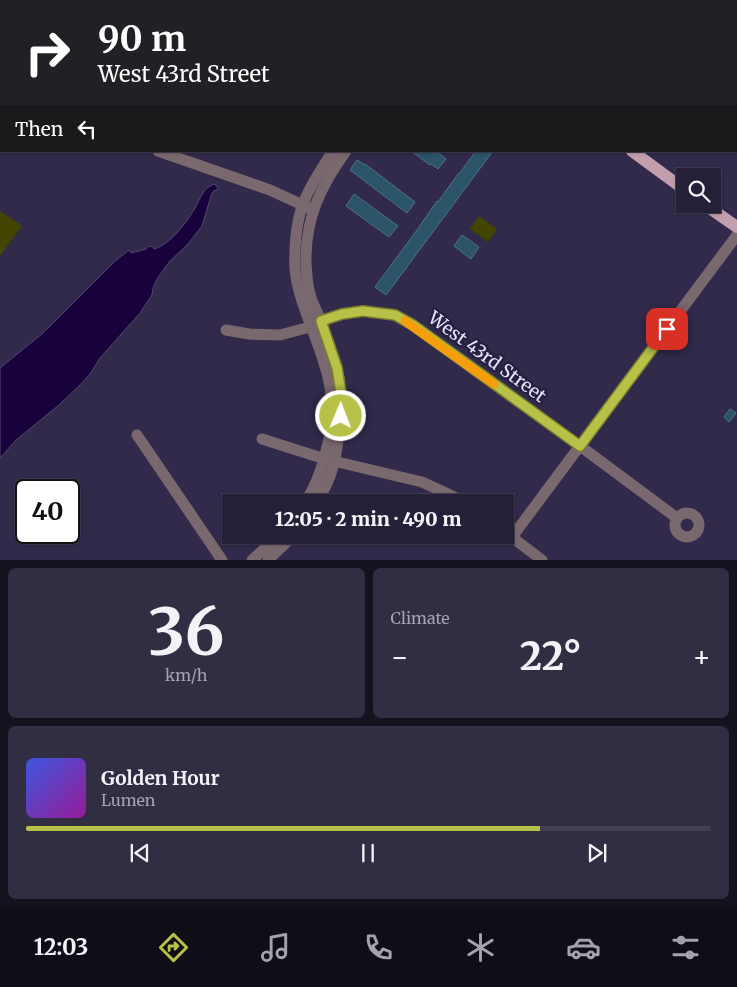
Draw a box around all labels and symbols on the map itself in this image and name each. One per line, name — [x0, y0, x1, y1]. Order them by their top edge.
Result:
street label: West 43rd Street — [423, 305, 551, 407]
pin — [646, 308, 688, 350]
position arrow — [314, 389, 366, 441]
speed limit sign: 40 — [15, 479, 80, 544]

